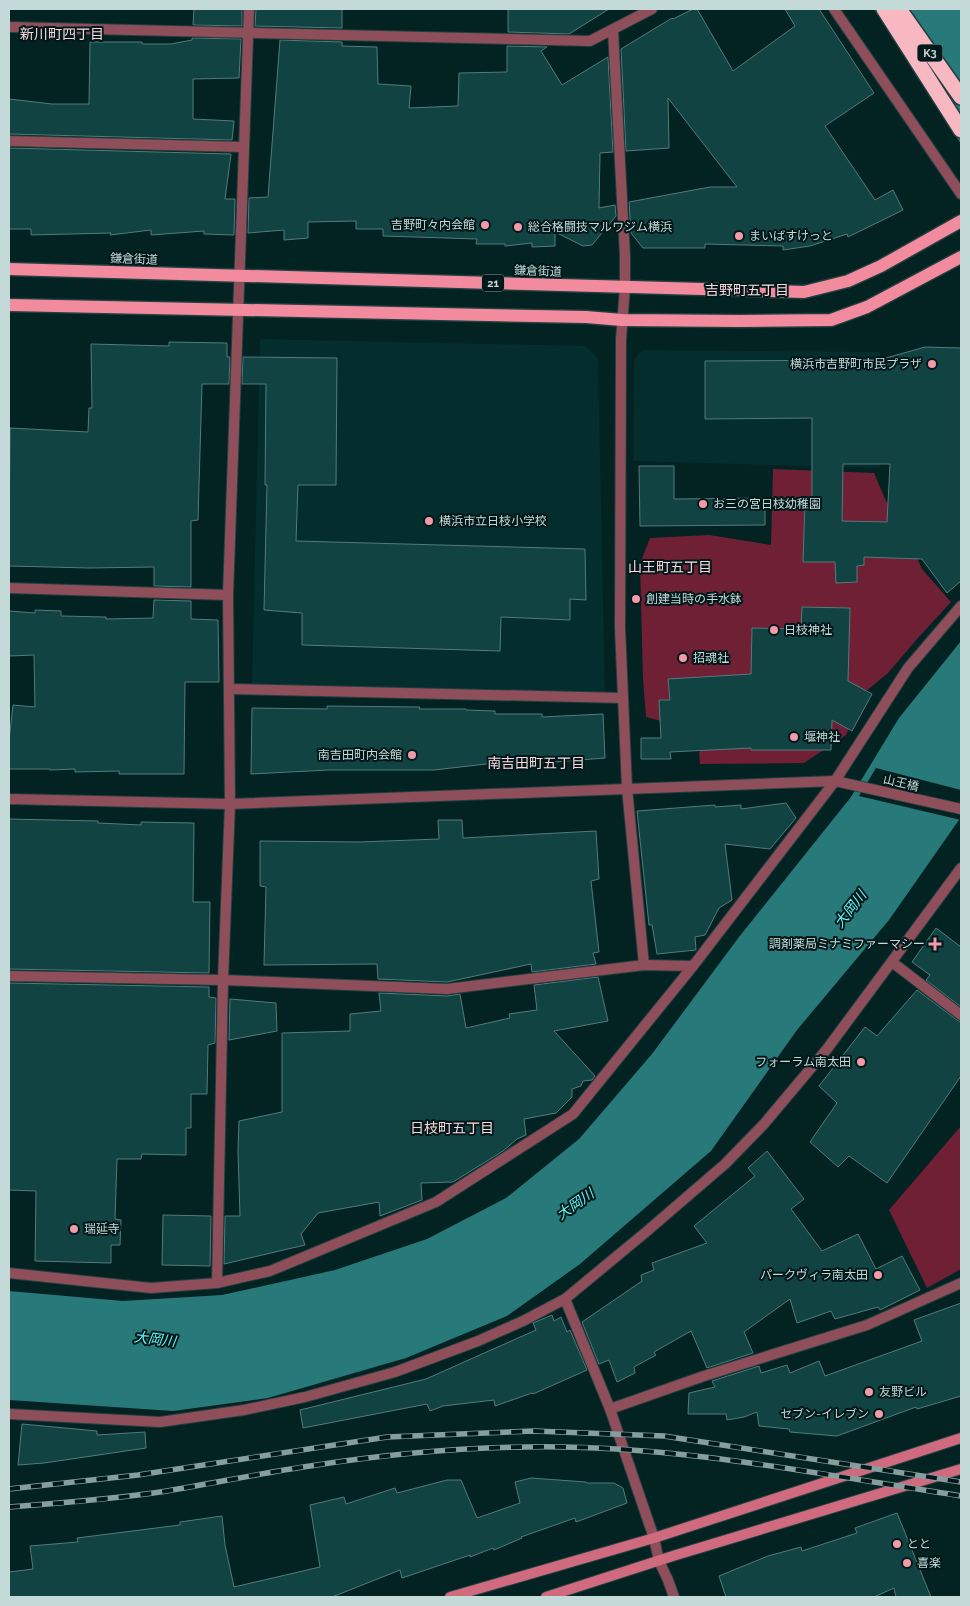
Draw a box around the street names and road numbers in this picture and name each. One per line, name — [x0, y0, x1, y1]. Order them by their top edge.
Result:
road number: K3 — [918, 44, 942, 62]
street label: 鎌倉街道 — [110, 251, 158, 267]
street label: 鎌倉街道 — [514, 263, 562, 279]
road number: 21 — [482, 274, 504, 292]
street label: 山王橋 — [882, 772, 920, 794]

